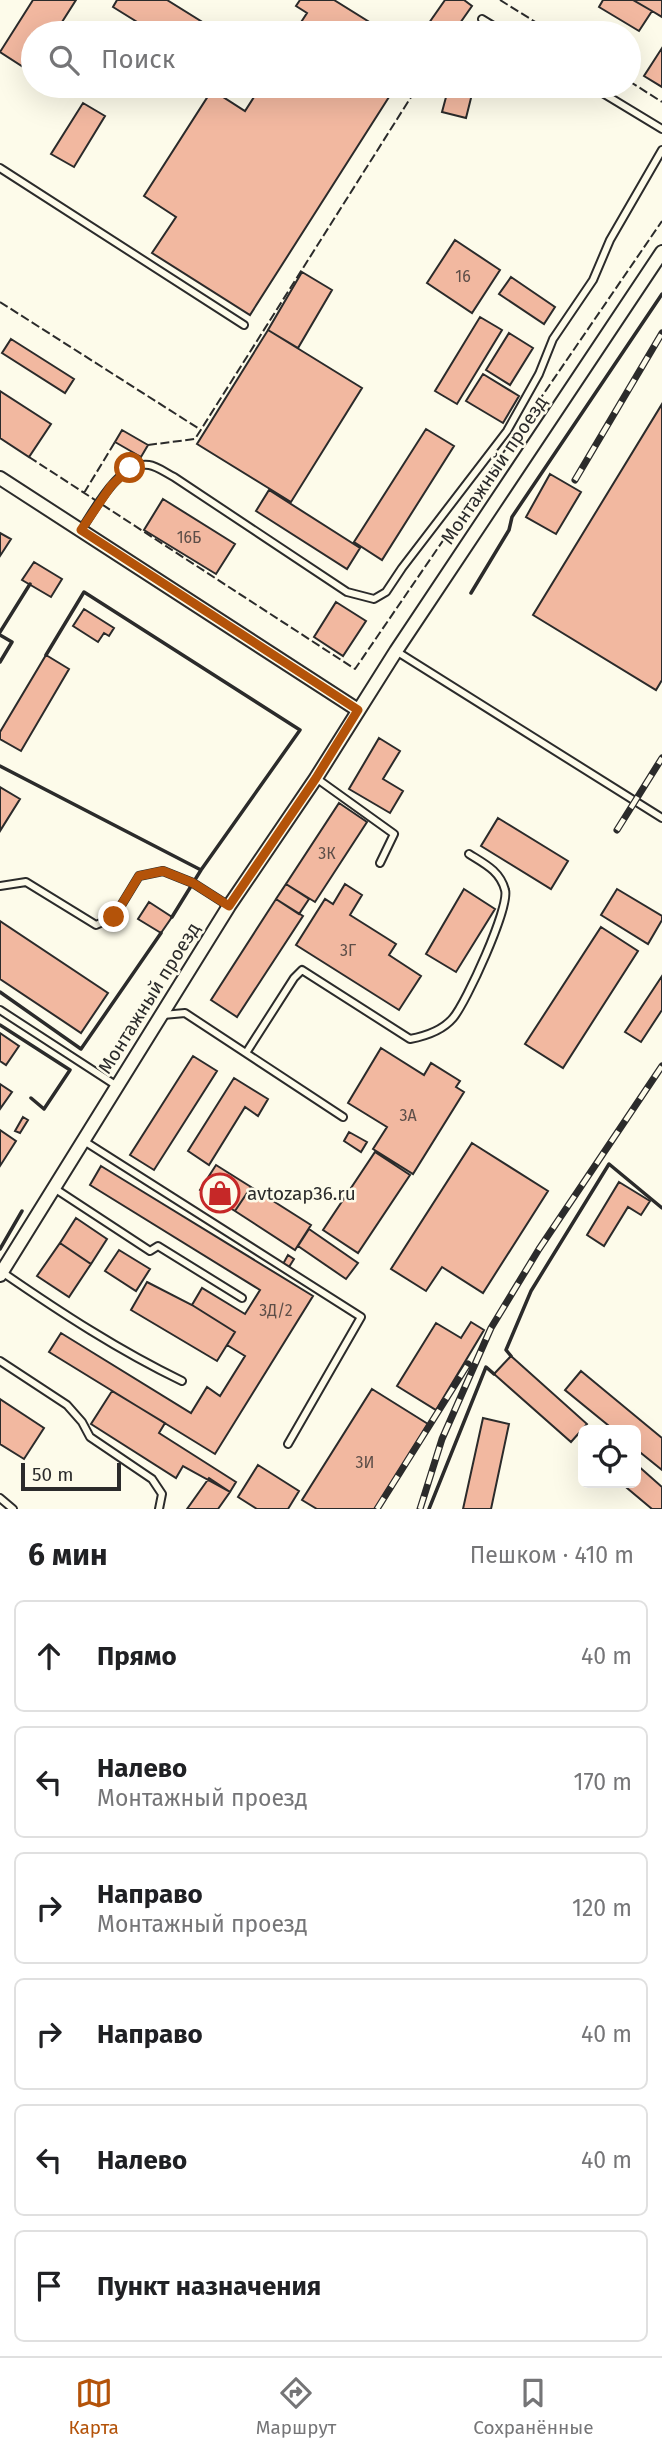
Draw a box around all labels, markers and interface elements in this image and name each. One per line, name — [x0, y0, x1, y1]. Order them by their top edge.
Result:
search box — [21, 21, 641, 98]
icon: search — [45, 41, 83, 79]
text: Поиск — [101, 44, 175, 75]
house number: 16 — [455, 267, 471, 286]
street label: Монтажный проезд — [436, 391, 552, 549]
route start — [114, 452, 145, 483]
house number: 16Б — [177, 528, 201, 547]
house number: 3К — [318, 844, 336, 863]
route end — [98, 901, 129, 932]
street label: Монтажный проезд — [93, 918, 205, 1078]
house number: 3Г — [340, 941, 356, 960]
house number: 3А — [399, 1106, 417, 1125]
shop icon: avtozap36.ru — [199, 1172, 241, 1214]
place label: avtozap36.ru — [247, 1182, 356, 1205]
house number: 3Д/2 — [259, 1301, 293, 1320]
map controls — [578, 1425, 641, 1488]
button: locate — [578, 1425, 641, 1488]
house number: 3И — [356, 1453, 374, 1472]
scale bar — [21, 1460, 121, 1492]
text: 50 m — [32, 1463, 73, 1486]
text: 6 мин — [28, 1537, 108, 1573]
text: Пешком · 410 m — [470, 1541, 634, 1569]
icon: ahead — [30, 1637, 68, 1675]
text: Прямо — [97, 1641, 177, 1672]
text: 40 m — [581, 1642, 632, 1670]
text: Налево — [97, 1753, 187, 1784]
icon: left — [30, 1763, 68, 1801]
text: 170 m — [573, 1768, 632, 1796]
text: Монтажный проезд — [97, 1784, 308, 1812]
text: Направо — [97, 1879, 203, 1910]
icon: right — [30, 1889, 68, 1927]
text: 120 m — [572, 1894, 632, 1922]
text: Монтажный проезд — [97, 1910, 308, 1938]
icon: right — [30, 2015, 68, 2053]
text: Направо — [97, 2019, 203, 2050]
text: 40 m — [581, 2020, 632, 2048]
icon: left — [30, 2141, 68, 2179]
text: Налево — [97, 2145, 187, 2176]
text: 40 m — [581, 2146, 632, 2174]
icon: arrive — [30, 2267, 68, 2305]
text: Пункт назначения — [97, 2271, 321, 2302]
tab: Карта — [68, 2374, 119, 2439]
tab: Маршрут — [256, 2374, 336, 2439]
tab: Сохранённые — [473, 2374, 594, 2439]

